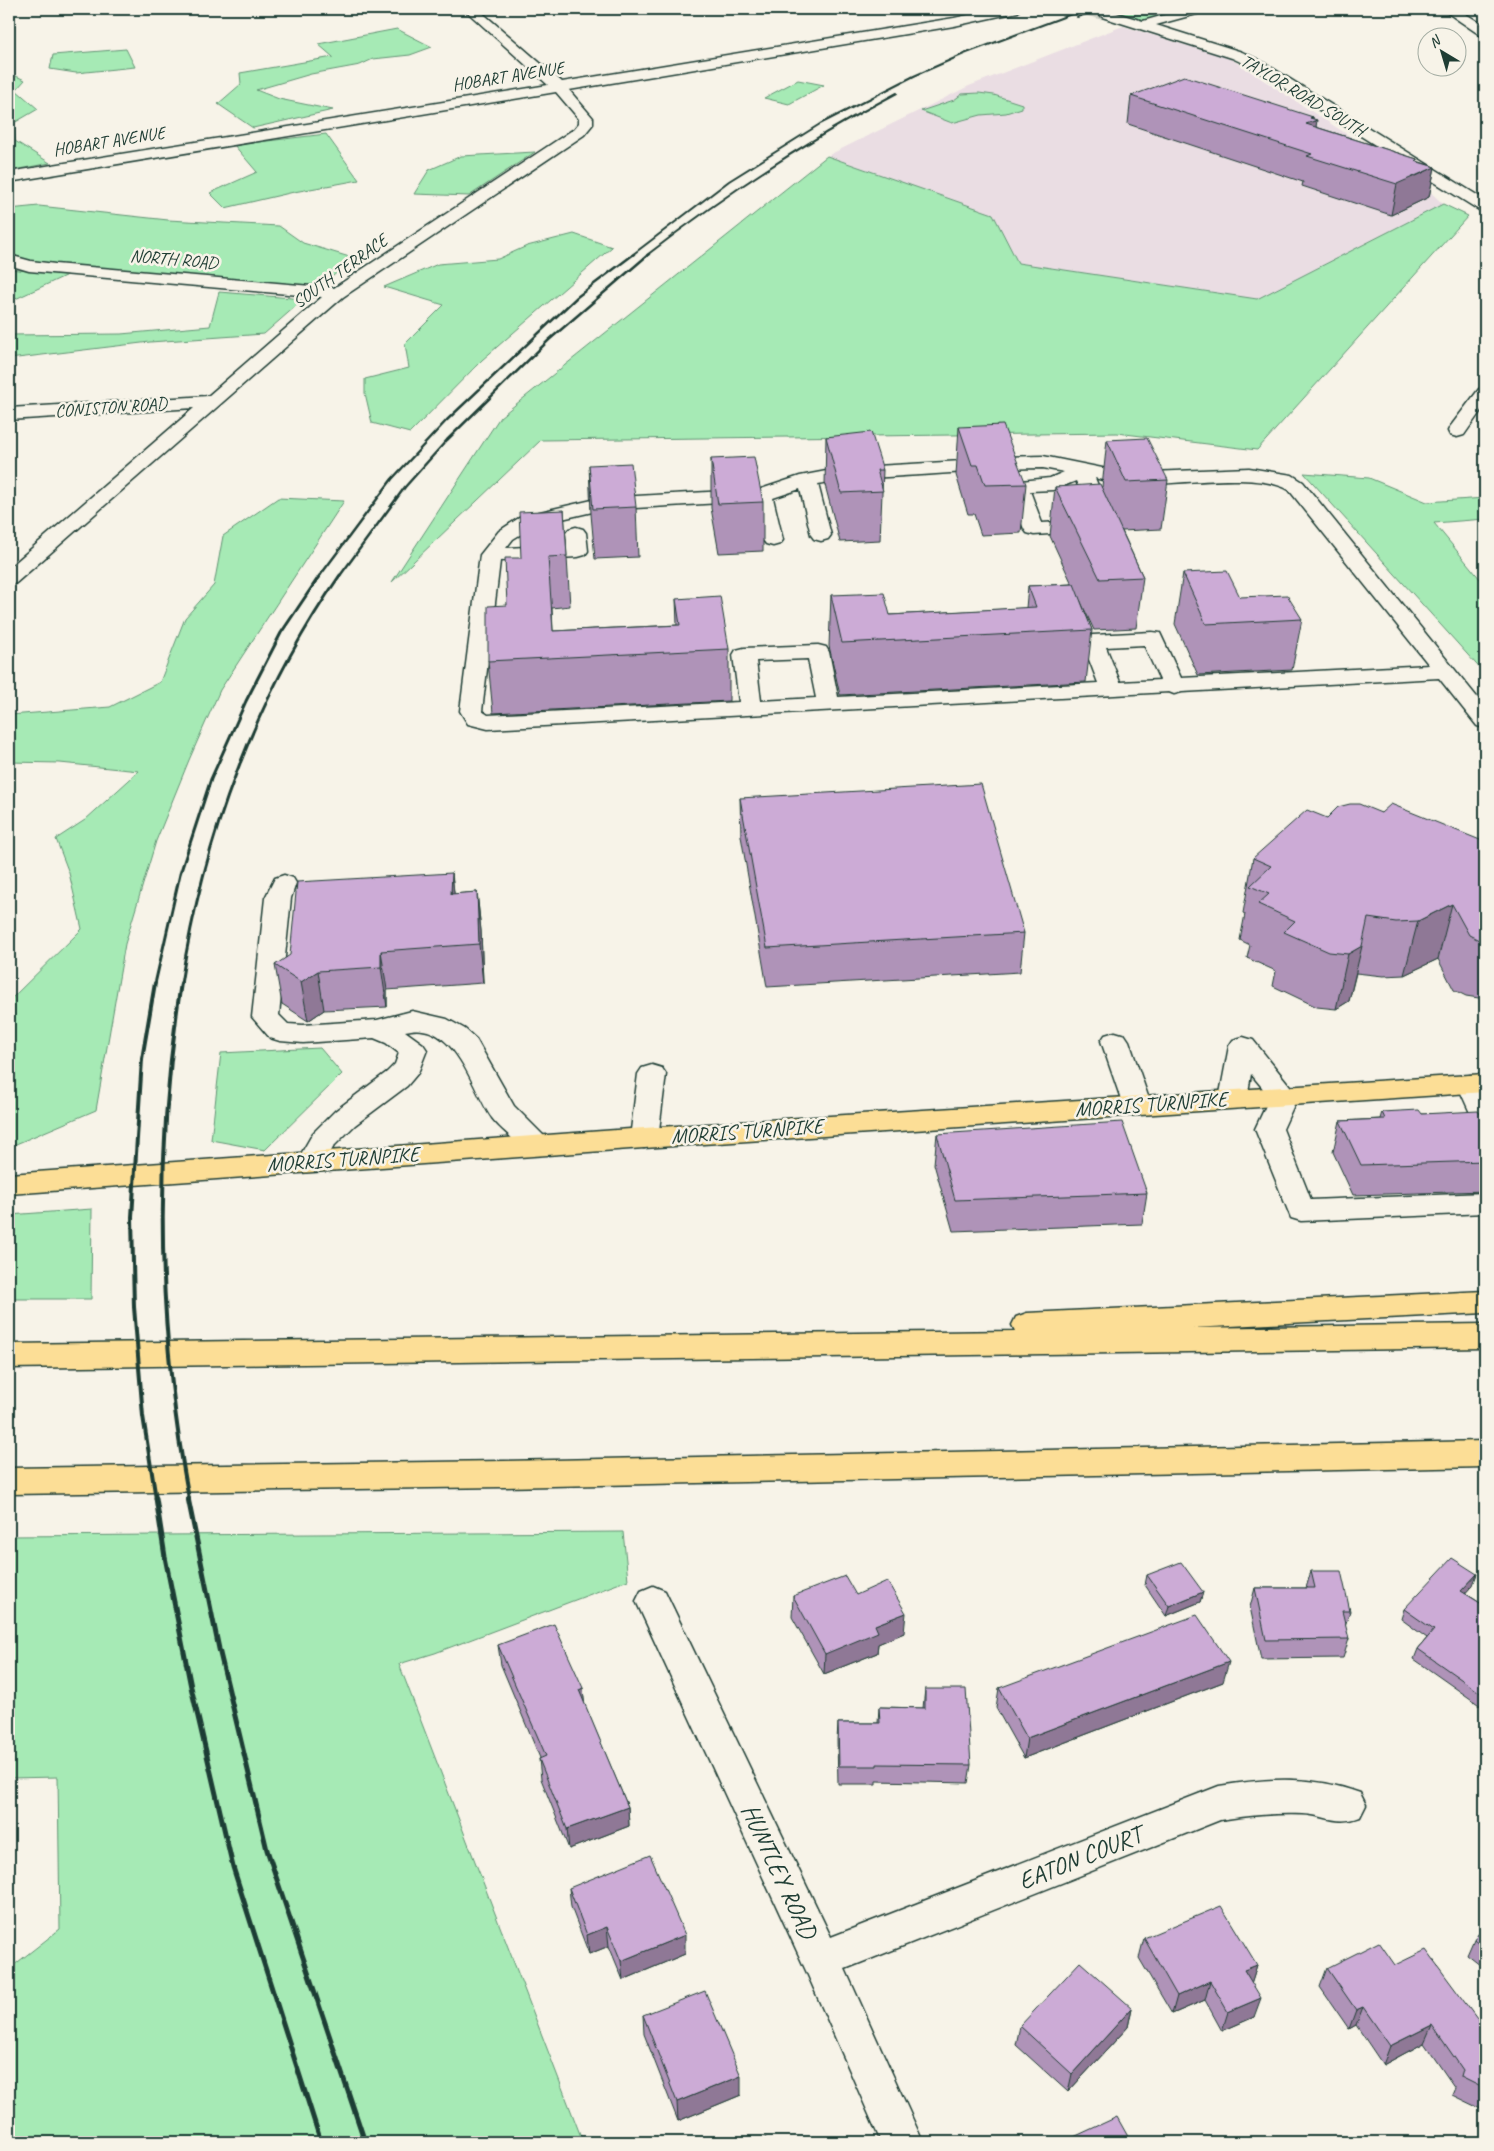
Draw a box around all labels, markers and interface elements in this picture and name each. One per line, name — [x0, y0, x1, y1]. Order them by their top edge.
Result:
north arrow — [1416, 28, 1466, 78]
text: N — [1426, 31, 1445, 52]
street label: TAYLOR ROAD SOUTH — [1237, 49, 1372, 142]
street label: HOBART AVENUE — [451, 56, 568, 96]
street label: HOBART AVENUE — [52, 121, 169, 161]
street label: SOUTH TERRACE — [288, 228, 393, 313]
street label: NORTH ROAD — [129, 244, 220, 274]
street label: CONISTON ROAD — [54, 392, 169, 422]
street label: MORRIS TURNPIKE — [1074, 1086, 1230, 1122]
street label: MORRIS TURNPIKE — [670, 1113, 826, 1149]
street label: MORRIS TURNPIKE — [266, 1141, 422, 1177]
street label: HUNTLEY ROAD — [734, 1799, 825, 1946]
street label: EATON COURT — [1014, 1816, 1152, 1897]

